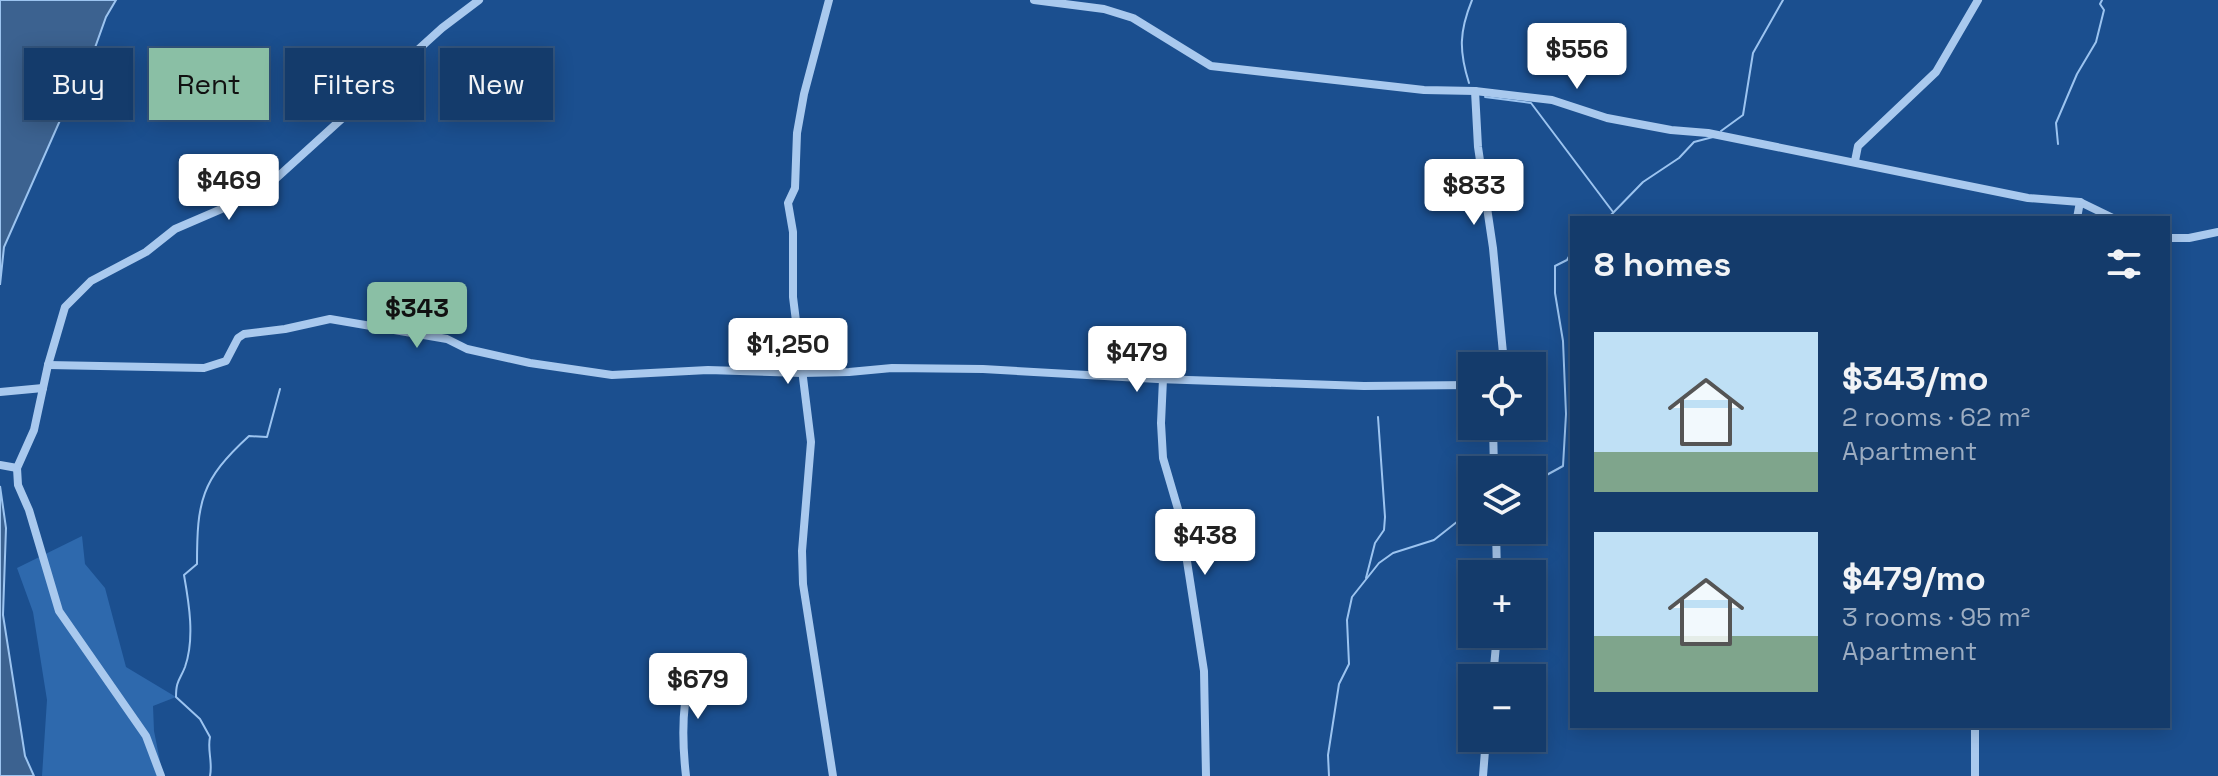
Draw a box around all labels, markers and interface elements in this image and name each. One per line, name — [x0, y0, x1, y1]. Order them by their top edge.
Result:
pin: $556 — [1530, 23, 1624, 91]
text: $556 — [1545, 32, 1609, 66]
chip: Buy — [24, 48, 133, 120]
chip: Rent — [149, 48, 269, 120]
chip: Filters — [285, 48, 424, 120]
chip: New — [440, 48, 553, 120]
pin: $469 — [182, 154, 276, 222]
pin: $833 — [1427, 159, 1521, 227]
text: $469 — [197, 163, 261, 197]
text: $833 — [1443, 168, 1505, 202]
icon: filters — [2102, 242, 2146, 286]
text: 8 homes — [1594, 243, 1731, 286]
pin: $343 — [370, 282, 464, 350]
text: $343 — [385, 291, 449, 325]
pin: $1,250 — [723, 318, 853, 386]
pin: $479 — [1090, 326, 1184, 394]
text: $1,250 — [746, 327, 830, 361]
text: $479 — [1106, 335, 1168, 369]
map controls — [1458, 352, 1546, 752]
button: locate — [1458, 352, 1546, 440]
text: $343/mo — [1842, 357, 1989, 400]
icon: home — [1658, 364, 1754, 460]
text: 2 rooms · 62 m² — [1842, 400, 2030, 434]
text: Apartment — [1842, 434, 1977, 468]
button: layers — [1458, 456, 1546, 544]
pin: $438 — [1158, 509, 1252, 577]
text: $438 — [1173, 518, 1237, 552]
text: $479/mo — [1842, 557, 1986, 600]
button: + — [1458, 560, 1546, 648]
icon: home — [1658, 564, 1754, 660]
text: 3 rooms · 95 m² — [1842, 600, 2030, 634]
text: Apartment — [1842, 634, 1977, 668]
pin: $679 — [651, 653, 745, 721]
text: $679 — [667, 662, 729, 696]
button: − — [1458, 664, 1546, 752]

